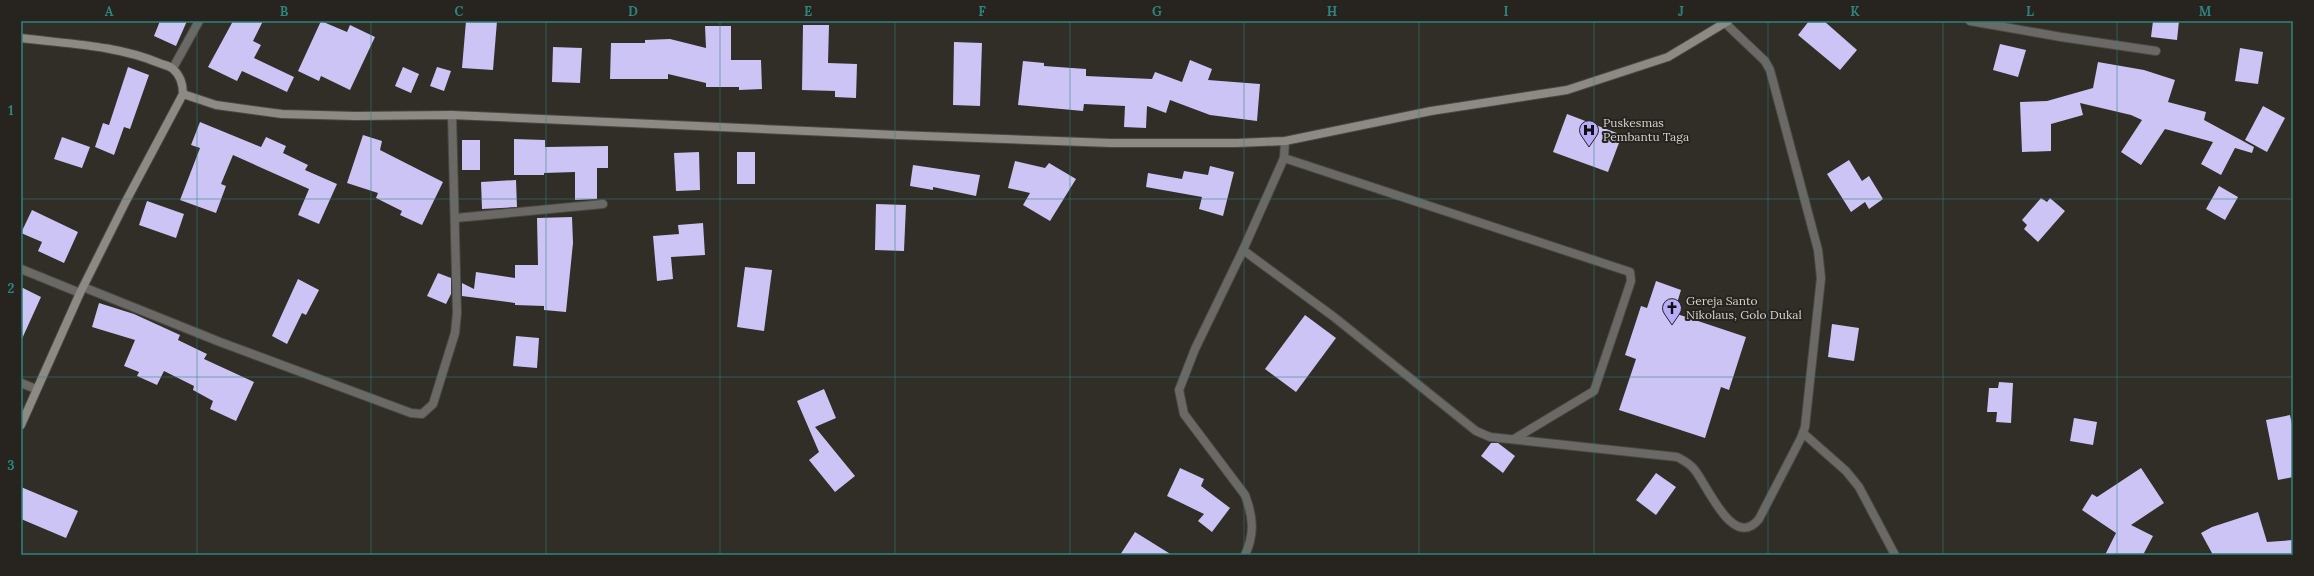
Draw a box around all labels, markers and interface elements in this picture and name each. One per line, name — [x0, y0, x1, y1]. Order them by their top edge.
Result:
text: A — [105, 3, 114, 20]
text: B — [280, 3, 289, 20]
text: C — [455, 3, 464, 20]
text: D — [628, 3, 638, 20]
text: E — [804, 3, 812, 20]
text: F — [978, 3, 986, 20]
text: G — [1152, 3, 1162, 20]
text: H — [1327, 3, 1337, 20]
text: I — [1503, 3, 1509, 20]
text: J — [1678, 3, 1684, 20]
text: K — [1850, 3, 1860, 20]
text: L — [2026, 3, 2034, 20]
text: M — [2199, 3, 2212, 20]
text: 1 — [8, 102, 14, 119]
place label: Puskesmas Pembantu Taga — [1603, 115, 1689, 144]
hospital icon: Puskesmas Pembantu Taga — [1578, 119, 1600, 147]
text: 2 — [8, 280, 15, 297]
place label: Gereja Santo Nikolaus, Golo Dukal — [1686, 293, 1802, 322]
church icon: Gereja Santo Nikolaus, Golo Dukal — [1661, 297, 1683, 325]
text: 3 — [7, 457, 15, 474]

